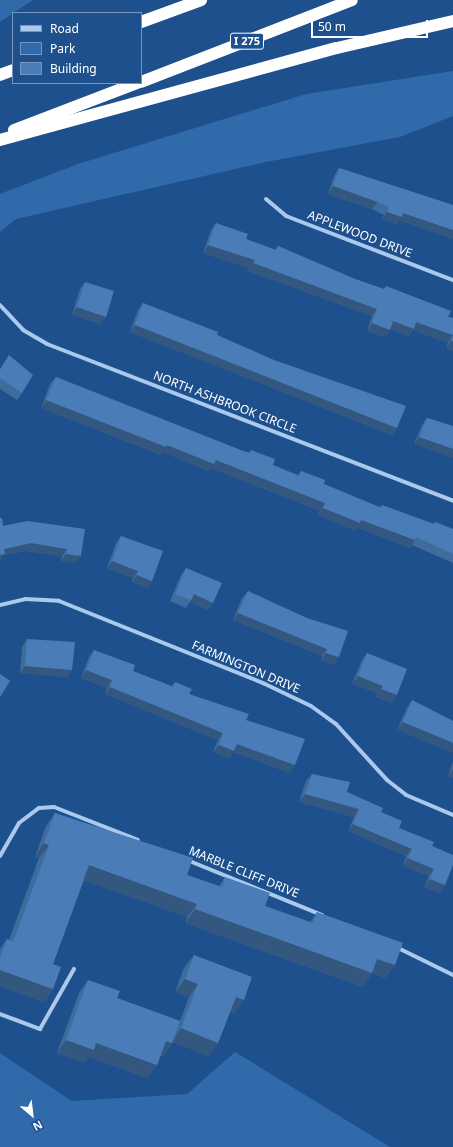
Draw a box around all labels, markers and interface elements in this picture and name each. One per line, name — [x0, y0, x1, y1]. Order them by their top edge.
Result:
legend — [12, 12, 142, 84]
scale bar — [313, 12, 430, 38]
text: 50 m — [318, 18, 346, 35]
text: Road — [50, 20, 79, 37]
road number: I 275 — [229, 32, 265, 50]
text: Park — [50, 40, 75, 57]
text: Building — [50, 60, 97, 77]
street label: APPLEWOOD DRIVE — [306, 207, 414, 261]
street label: NORTH ASHBROOK CIRCLE — [151, 368, 299, 436]
street label: FARMINGTON DRIVE — [190, 638, 302, 696]
street label: MARBLE CLIFF DRIVE — [187, 843, 301, 901]
north arrow — [12, 1095, 52, 1135]
text: N — [30, 1117, 45, 1135]

